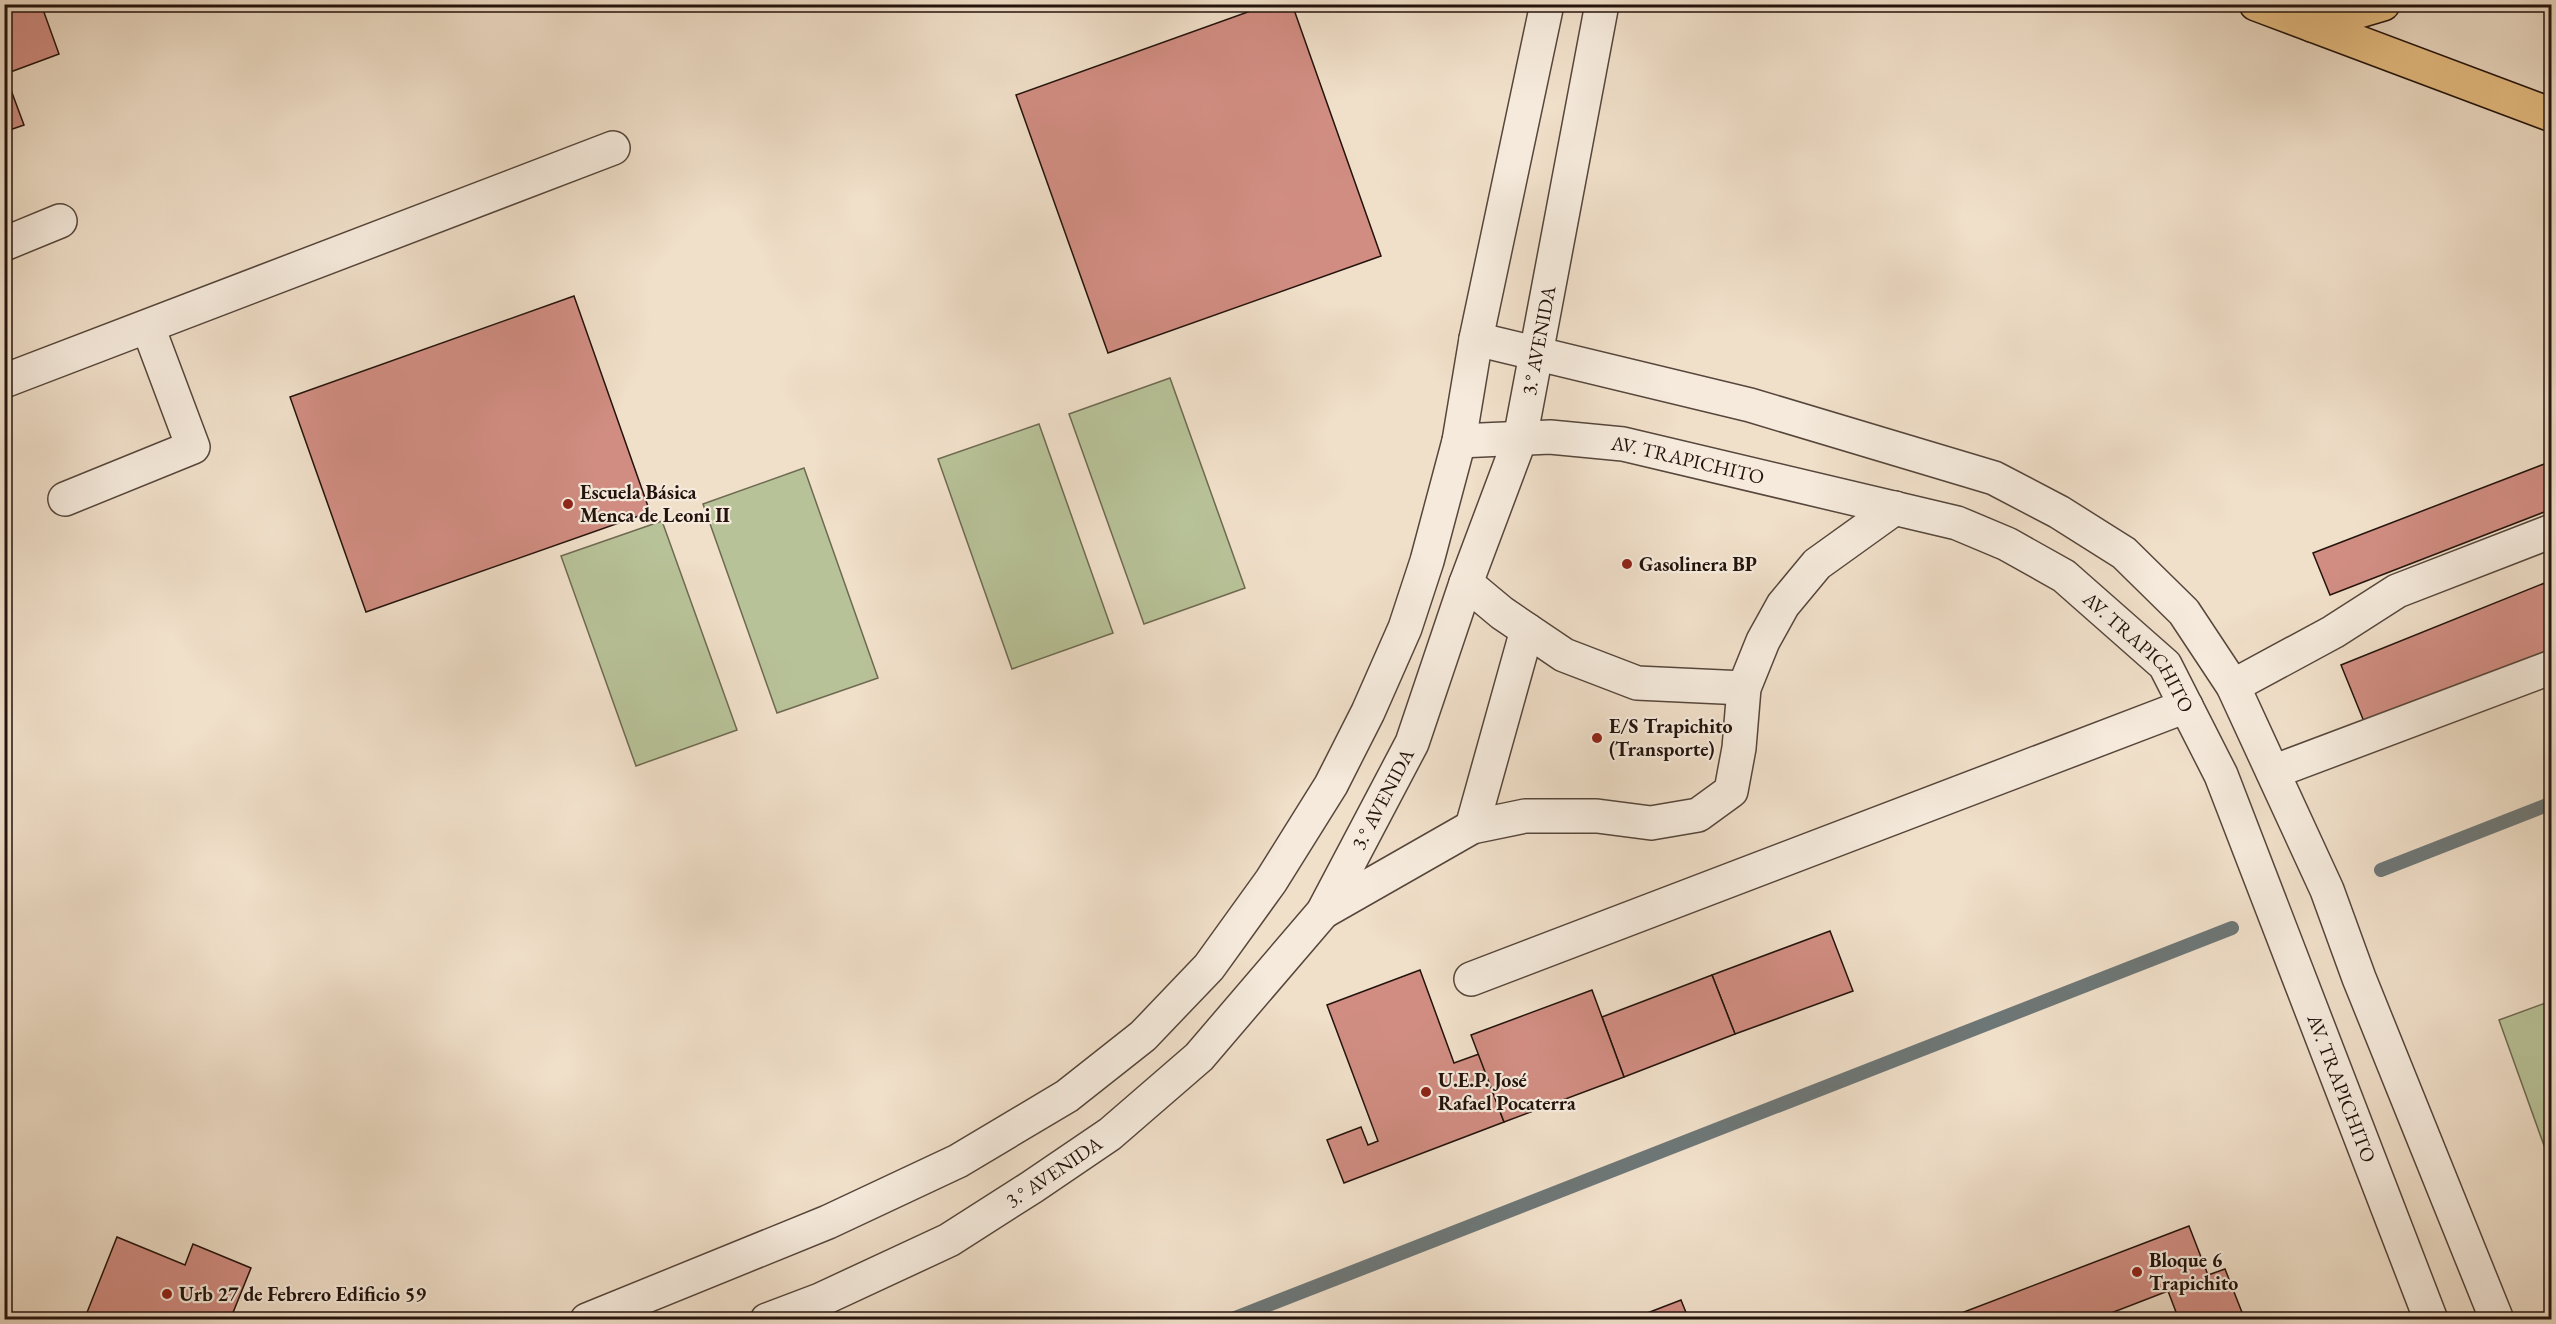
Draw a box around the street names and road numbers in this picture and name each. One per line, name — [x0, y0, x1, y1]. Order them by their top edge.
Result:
street label: 3.° AVENIDA — [1516, 284, 1562, 397]
street label: AV. TRAPICHITO — [1609, 430, 1767, 490]
street label: AV. TRAPICHITO — [2077, 585, 2200, 717]
street label: 3.° AVENIDA — [1345, 744, 1420, 854]
street label: AV. TRAPICHITO — [2301, 1010, 2382, 1166]
street label: 3.° AVENIDA — [1001, 1130, 1107, 1213]

